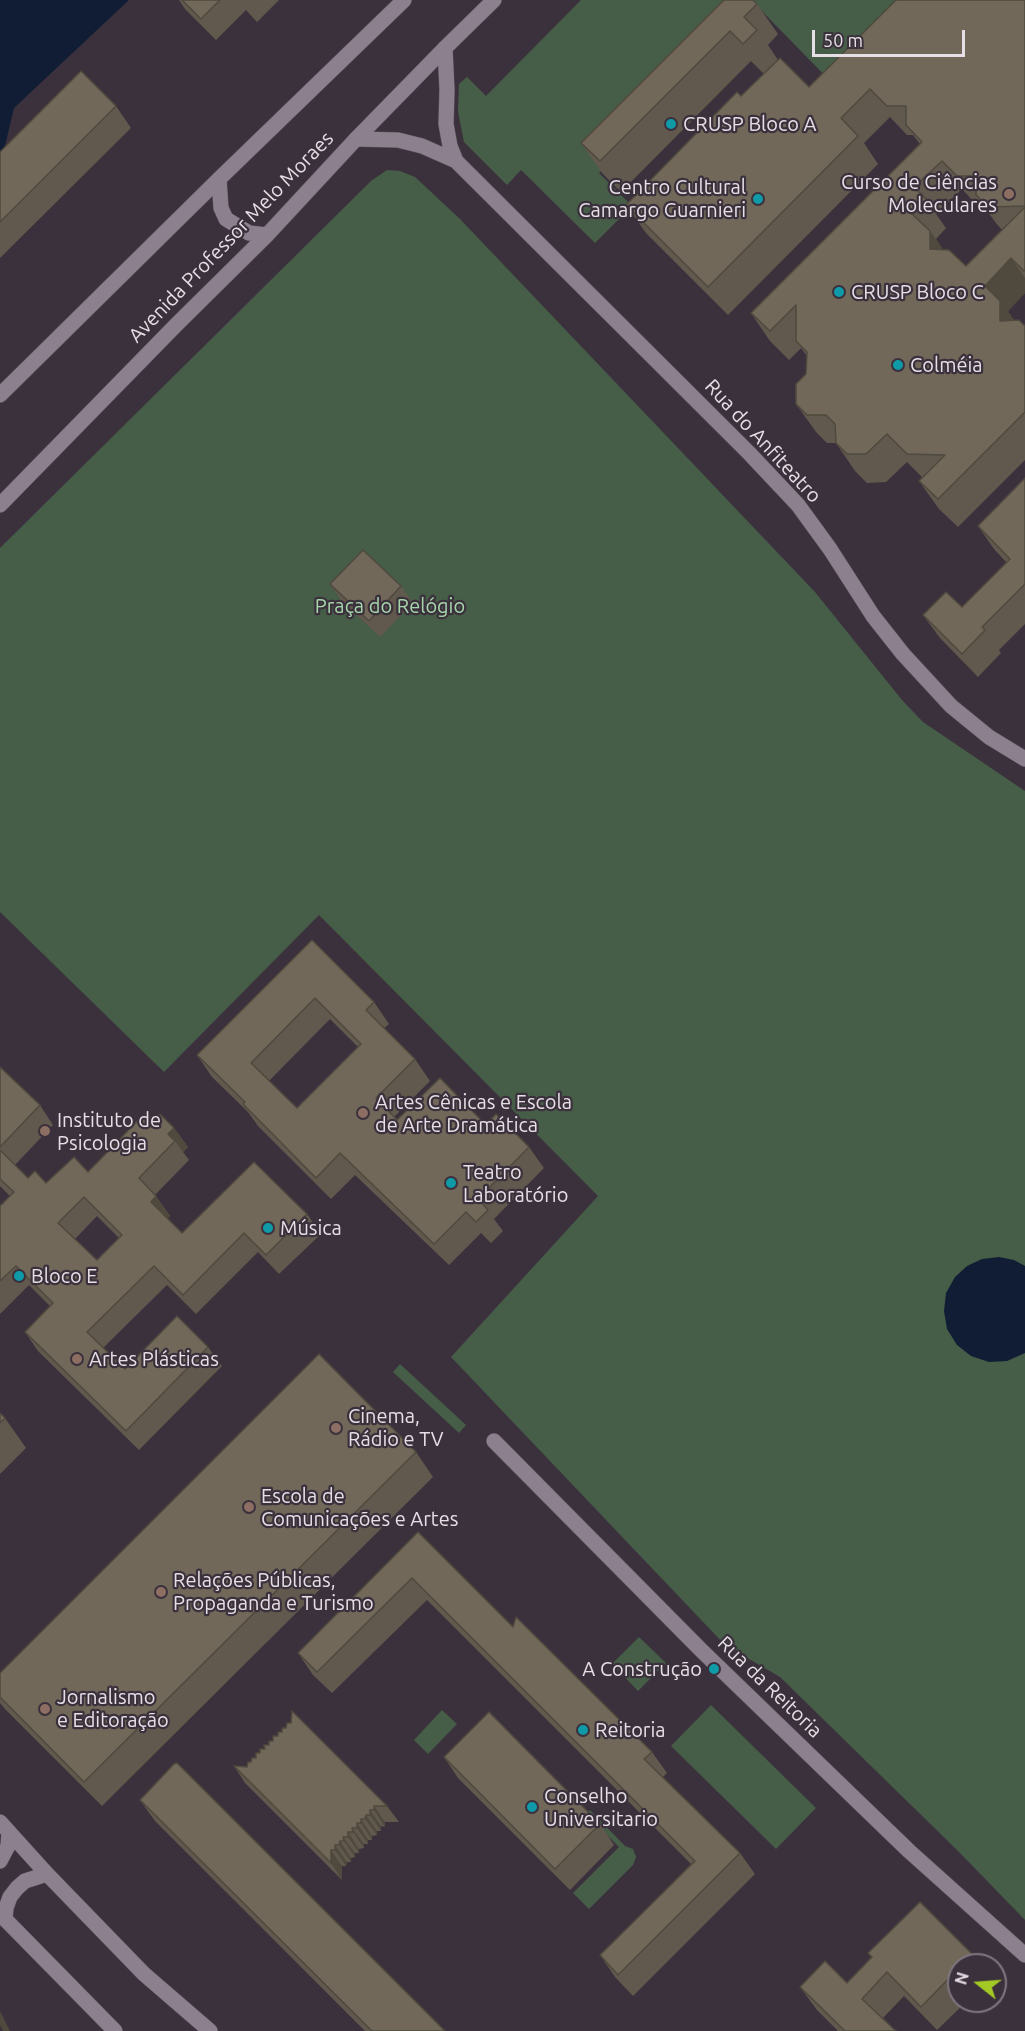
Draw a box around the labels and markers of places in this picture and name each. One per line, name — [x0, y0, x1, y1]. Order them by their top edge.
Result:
place label: CRUSP Bloco A — [683, 112, 817, 136]
marker: CRUSP Bloco A — [664, 117, 678, 131]
place label: Curso de Ciências Moleculares — [841, 170, 997, 217]
place label: Centro Cultural Camargo Guarnieri — [578, 175, 746, 222]
marker: Curso de Ciências Moleculares — [1002, 187, 1016, 201]
marker: Centro Cultural Camargo Guarnieri — [751, 192, 765, 206]
place label: CRUSP Bloco C — [851, 280, 984, 304]
marker: CRUSP Bloco C — [832, 285, 846, 299]
place label: Colméia — [910, 353, 983, 377]
marker: Colméia — [891, 358, 905, 372]
place label: Artes Cênicas e Escola de Arte Dramática — [375, 1090, 572, 1137]
marker: Artes Cênicas e Escola de Arte Dramática — [356, 1106, 370, 1120]
place label: Instituto de Psicologia — [57, 1108, 161, 1155]
marker: Instituto de Psicologia — [38, 1124, 52, 1138]
place label: Teatro Laboratório — [463, 1160, 568, 1207]
marker: Teatro Laboratório — [444, 1176, 458, 1190]
place label: Música — [280, 1216, 342, 1240]
marker: Música — [261, 1221, 275, 1235]
place label: Bloco E — [31, 1264, 97, 1288]
marker: Bloco E — [12, 1269, 26, 1283]
place label: Artes Plásticas — [89, 1347, 219, 1371]
marker: Artes Plásticas — [70, 1352, 84, 1366]
place label: Cinema, Rádio e TV — [348, 1404, 444, 1451]
marker: Cinema, Rádio e TV — [329, 1421, 343, 1435]
place label: Escola de Comunicações e Artes — [261, 1484, 458, 1531]
marker: Escola de Comunicações e Artes — [242, 1500, 256, 1514]
place label: Relações Públicas, Propaganda e Turismo — [173, 1568, 374, 1615]
marker: Relações Públicas, Propaganda e Turismo — [154, 1585, 168, 1599]
place label: A Construção — [582, 1657, 702, 1681]
marker: A Construção — [707, 1662, 721, 1676]
place label: Jornalismo e Editoração — [57, 1685, 169, 1732]
marker: Jornalismo e Editoração — [38, 1702, 52, 1716]
place label: Reitoria — [595, 1718, 666, 1742]
marker: Reitoria — [576, 1723, 590, 1737]
place label: Conselho Universitario — [544, 1784, 658, 1831]
marker: Conselho Universitario — [525, 1800, 539, 1814]

